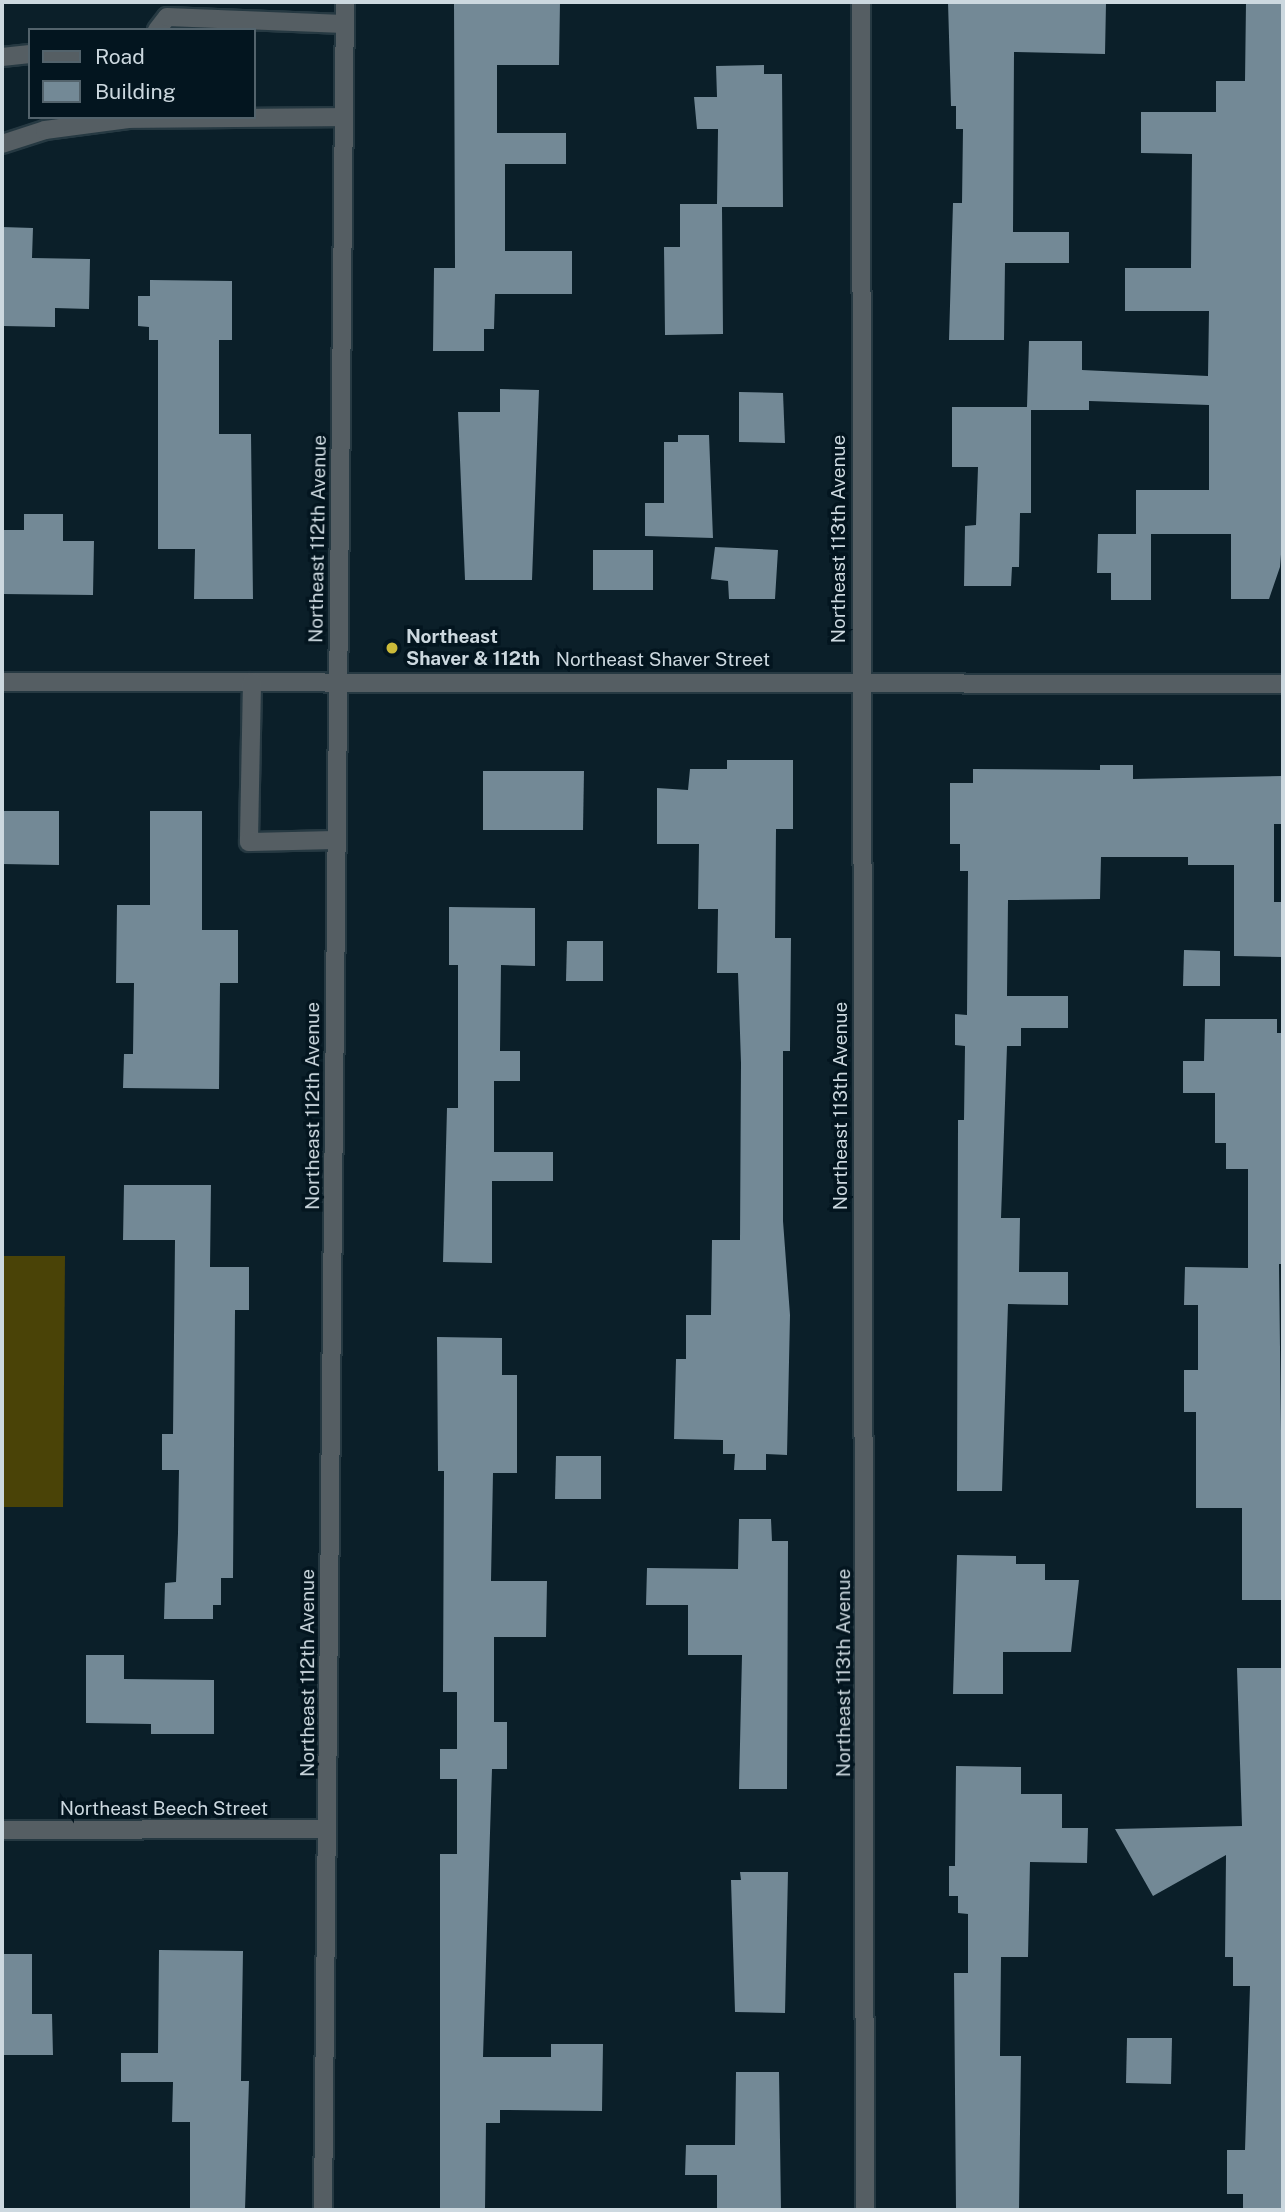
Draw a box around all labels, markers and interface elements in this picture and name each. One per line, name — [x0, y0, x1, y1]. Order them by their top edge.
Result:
legend — [28, 28, 256, 119]
text: Road — [95, 44, 145, 69]
text: Building — [95, 79, 176, 104]
street label: Northeast 112th Avenue — [305, 435, 331, 643]
street label: Northeast 113th Avenue — [828, 435, 850, 643]
place label: Northeast Shaver & 112th — [406, 626, 540, 670]
marker: Northeast Shaver & 112th — [384, 640, 400, 656]
street label: Northeast Shaver Street — [556, 649, 770, 671]
street label: Northeast 112th Avenue — [302, 1002, 324, 1210]
street label: Northeast 113th Avenue — [830, 1002, 852, 1210]
street label: Northeast 112th Avenue — [297, 1569, 319, 1777]
street label: Northeast 113th Avenue — [833, 1569, 855, 1777]
street label: Northeast Beech Street — [60, 1798, 268, 1820]

